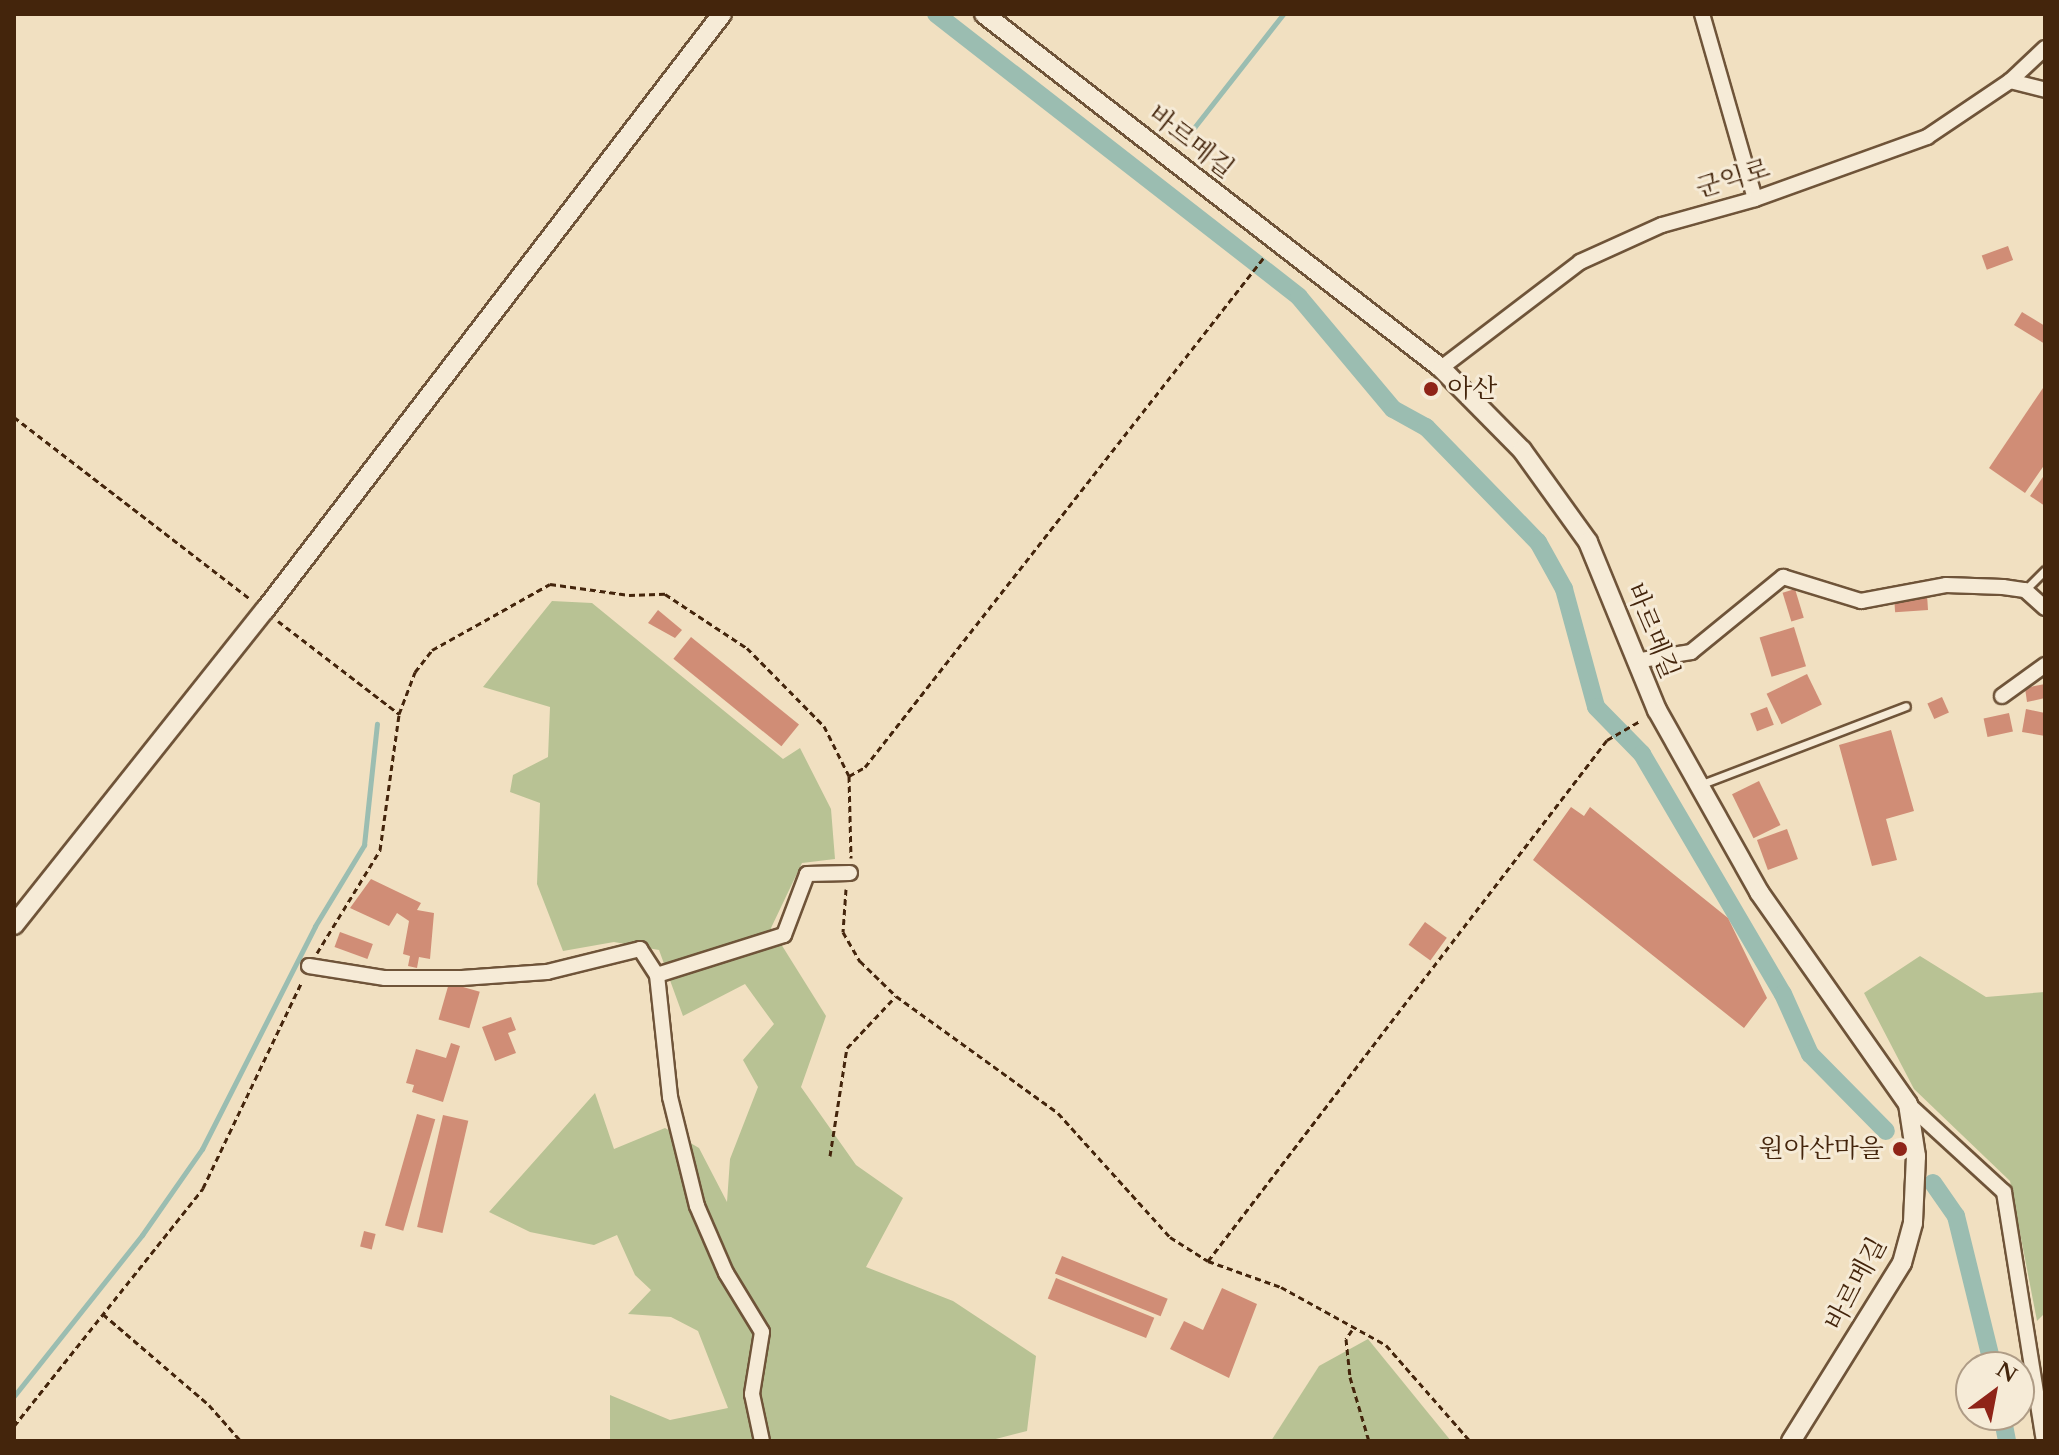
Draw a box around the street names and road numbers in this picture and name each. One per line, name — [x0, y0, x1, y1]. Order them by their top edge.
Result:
street label: 바르메길 — [1142, 99, 1240, 185]
street label: 군익로 — [1692, 153, 1774, 205]
street label: 바르메길 — [1619, 579, 1685, 683]
street label: 바르메길 — [1819, 1232, 1893, 1336]

